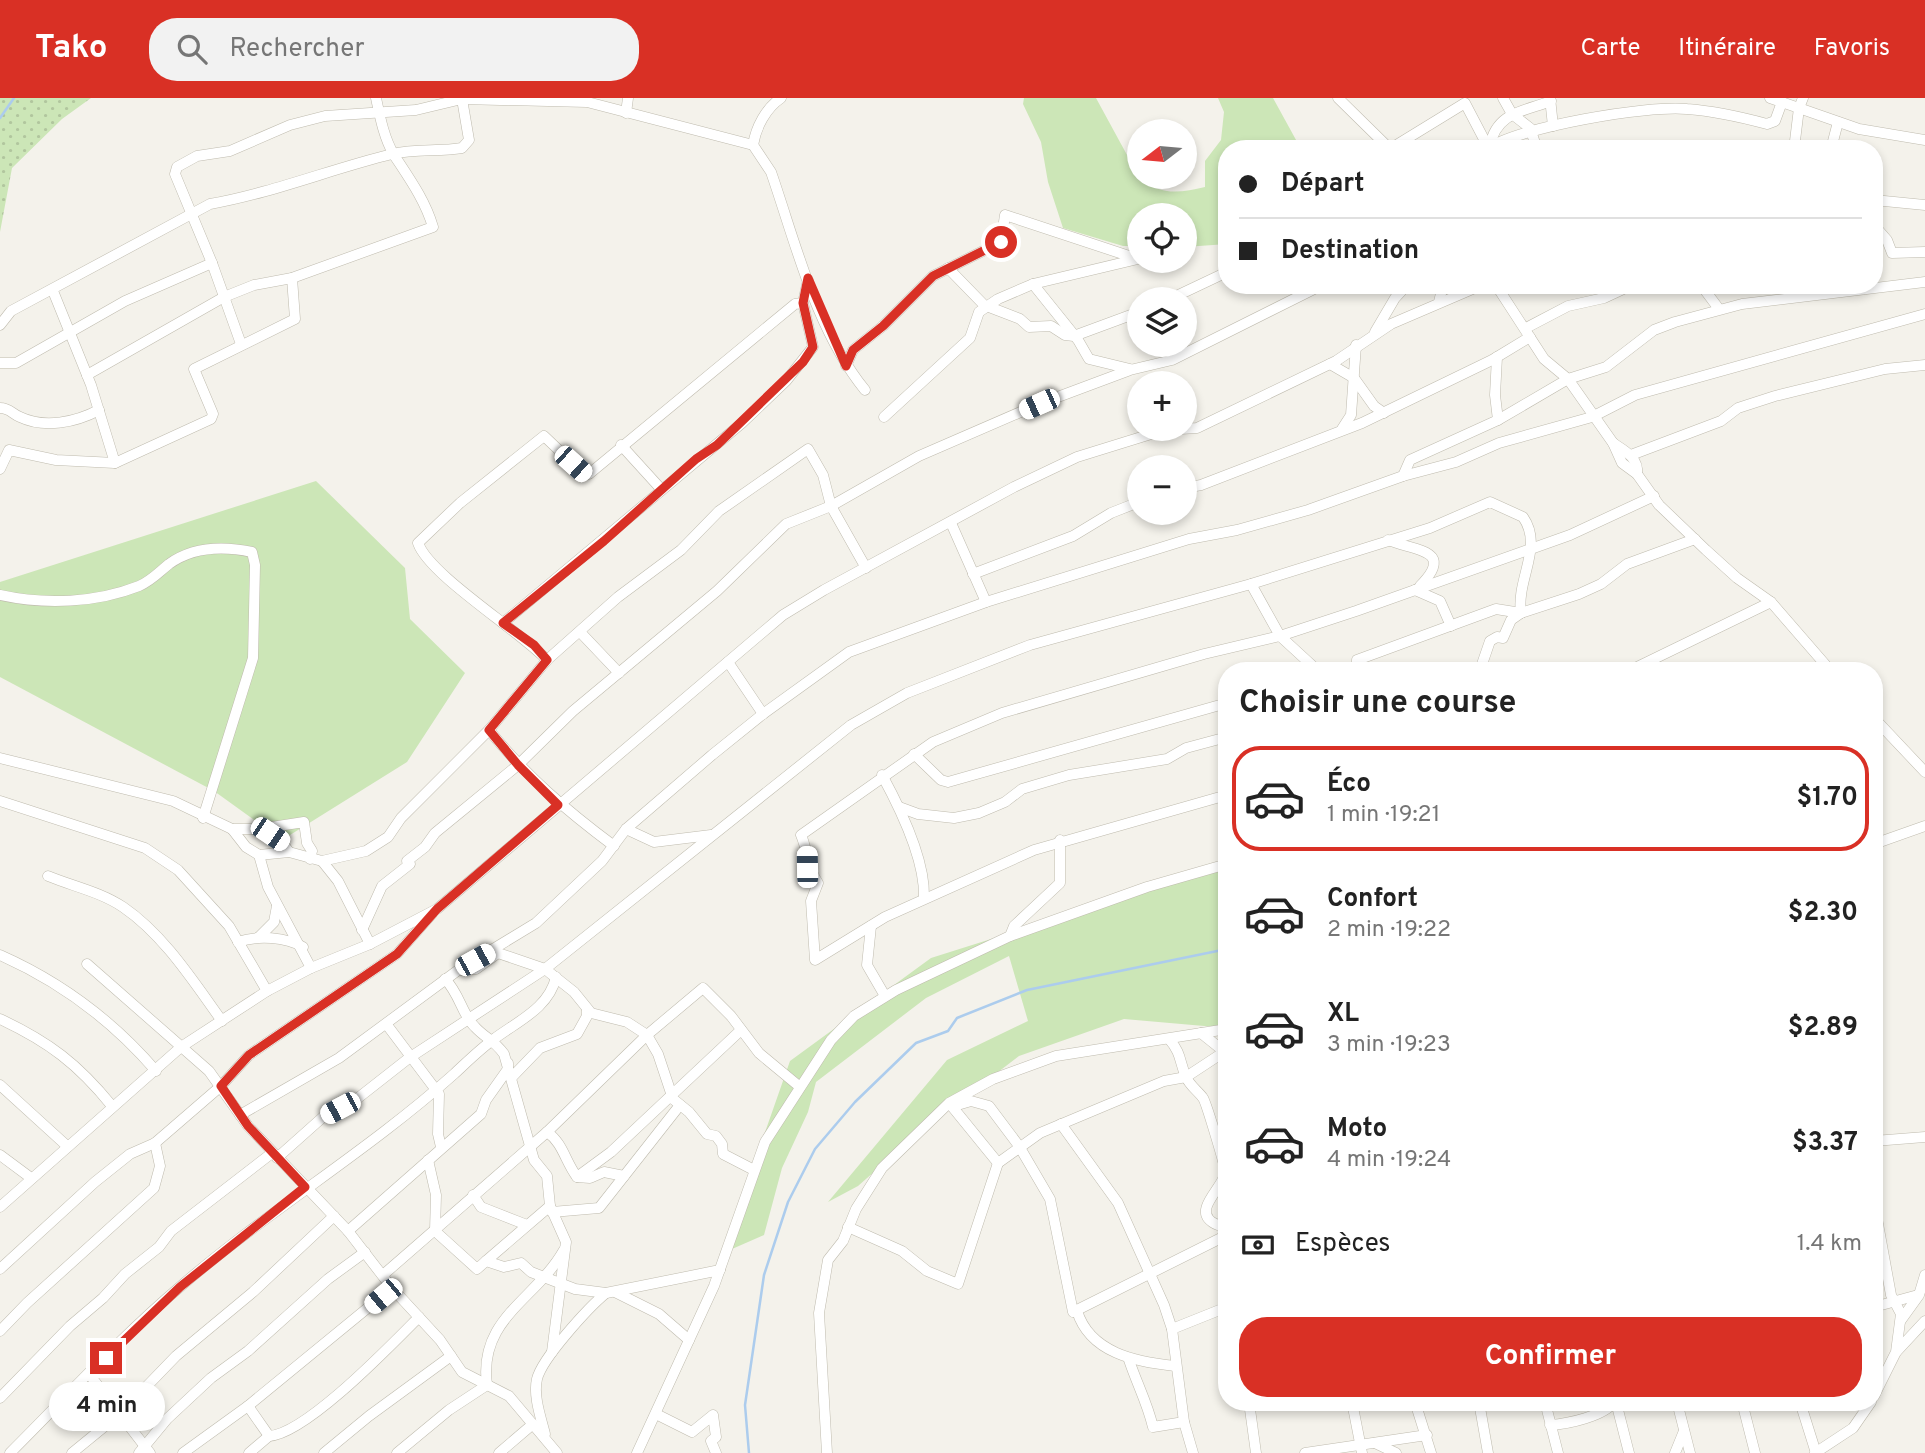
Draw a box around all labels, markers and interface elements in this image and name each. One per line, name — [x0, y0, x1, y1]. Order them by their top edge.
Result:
search box — [149, 18, 639, 81]
text: Tako — [35, 28, 107, 70]
icon: search — [173, 30, 211, 68]
text: Rechercher — [229, 33, 365, 66]
text: Carte — [1580, 34, 1640, 64]
text: Itinéraire — [1678, 34, 1776, 64]
text: Favoris — [1814, 34, 1890, 64]
north arrow — [1127, 119, 1197, 189]
map controls — [1127, 119, 1197, 525]
text: Départ — [1281, 168, 1365, 201]
button: locate — [1127, 203, 1197, 273]
route start — [985, 226, 1017, 258]
text: Destination — [1281, 235, 1419, 268]
button: layers — [1127, 287, 1197, 357]
button: + — [1127, 371, 1197, 441]
car — [1016, 386, 1063, 422]
car — [551, 442, 596, 486]
button: − — [1127, 455, 1197, 525]
text: Choisir une course — [1239, 684, 1516, 724]
icon: car — [1243, 767, 1306, 830]
text: Éco — [1327, 768, 1371, 801]
text: $1.70 — [1797, 782, 1858, 815]
text: 1 min · 19:21 — [1327, 801, 1440, 830]
car — [247, 814, 294, 854]
car — [797, 846, 818, 888]
icon: car — [1243, 882, 1306, 945]
text: Confort — [1327, 883, 1418, 916]
text: $2.30 — [1788, 897, 1858, 930]
text: 2 min · 19:22 — [1327, 916, 1451, 945]
car — [452, 941, 499, 979]
icon: car — [1243, 997, 1306, 1060]
text: XL — [1327, 998, 1359, 1031]
text: $2.89 — [1788, 1012, 1858, 1045]
text: 3 min · 19:23 — [1327, 1031, 1451, 1060]
car — [317, 1089, 364, 1127]
icon: car — [1243, 1112, 1306, 1175]
text: Moto — [1327, 1113, 1387, 1146]
text: $3.37 — [1792, 1127, 1858, 1160]
text: 4 min · 19:24 — [1327, 1146, 1451, 1175]
icon: cash — [1239, 1226, 1277, 1264]
text: Espèces — [1295, 1228, 1391, 1261]
text: 1.4 km — [1797, 1230, 1862, 1259]
car — [361, 1274, 406, 1318]
button: Confirmer — [1239, 1317, 1862, 1397]
route end — [90, 1342, 122, 1374]
callout: 4 min — [48, 1382, 164, 1432]
text: 4 min — [77, 1392, 137, 1421]

